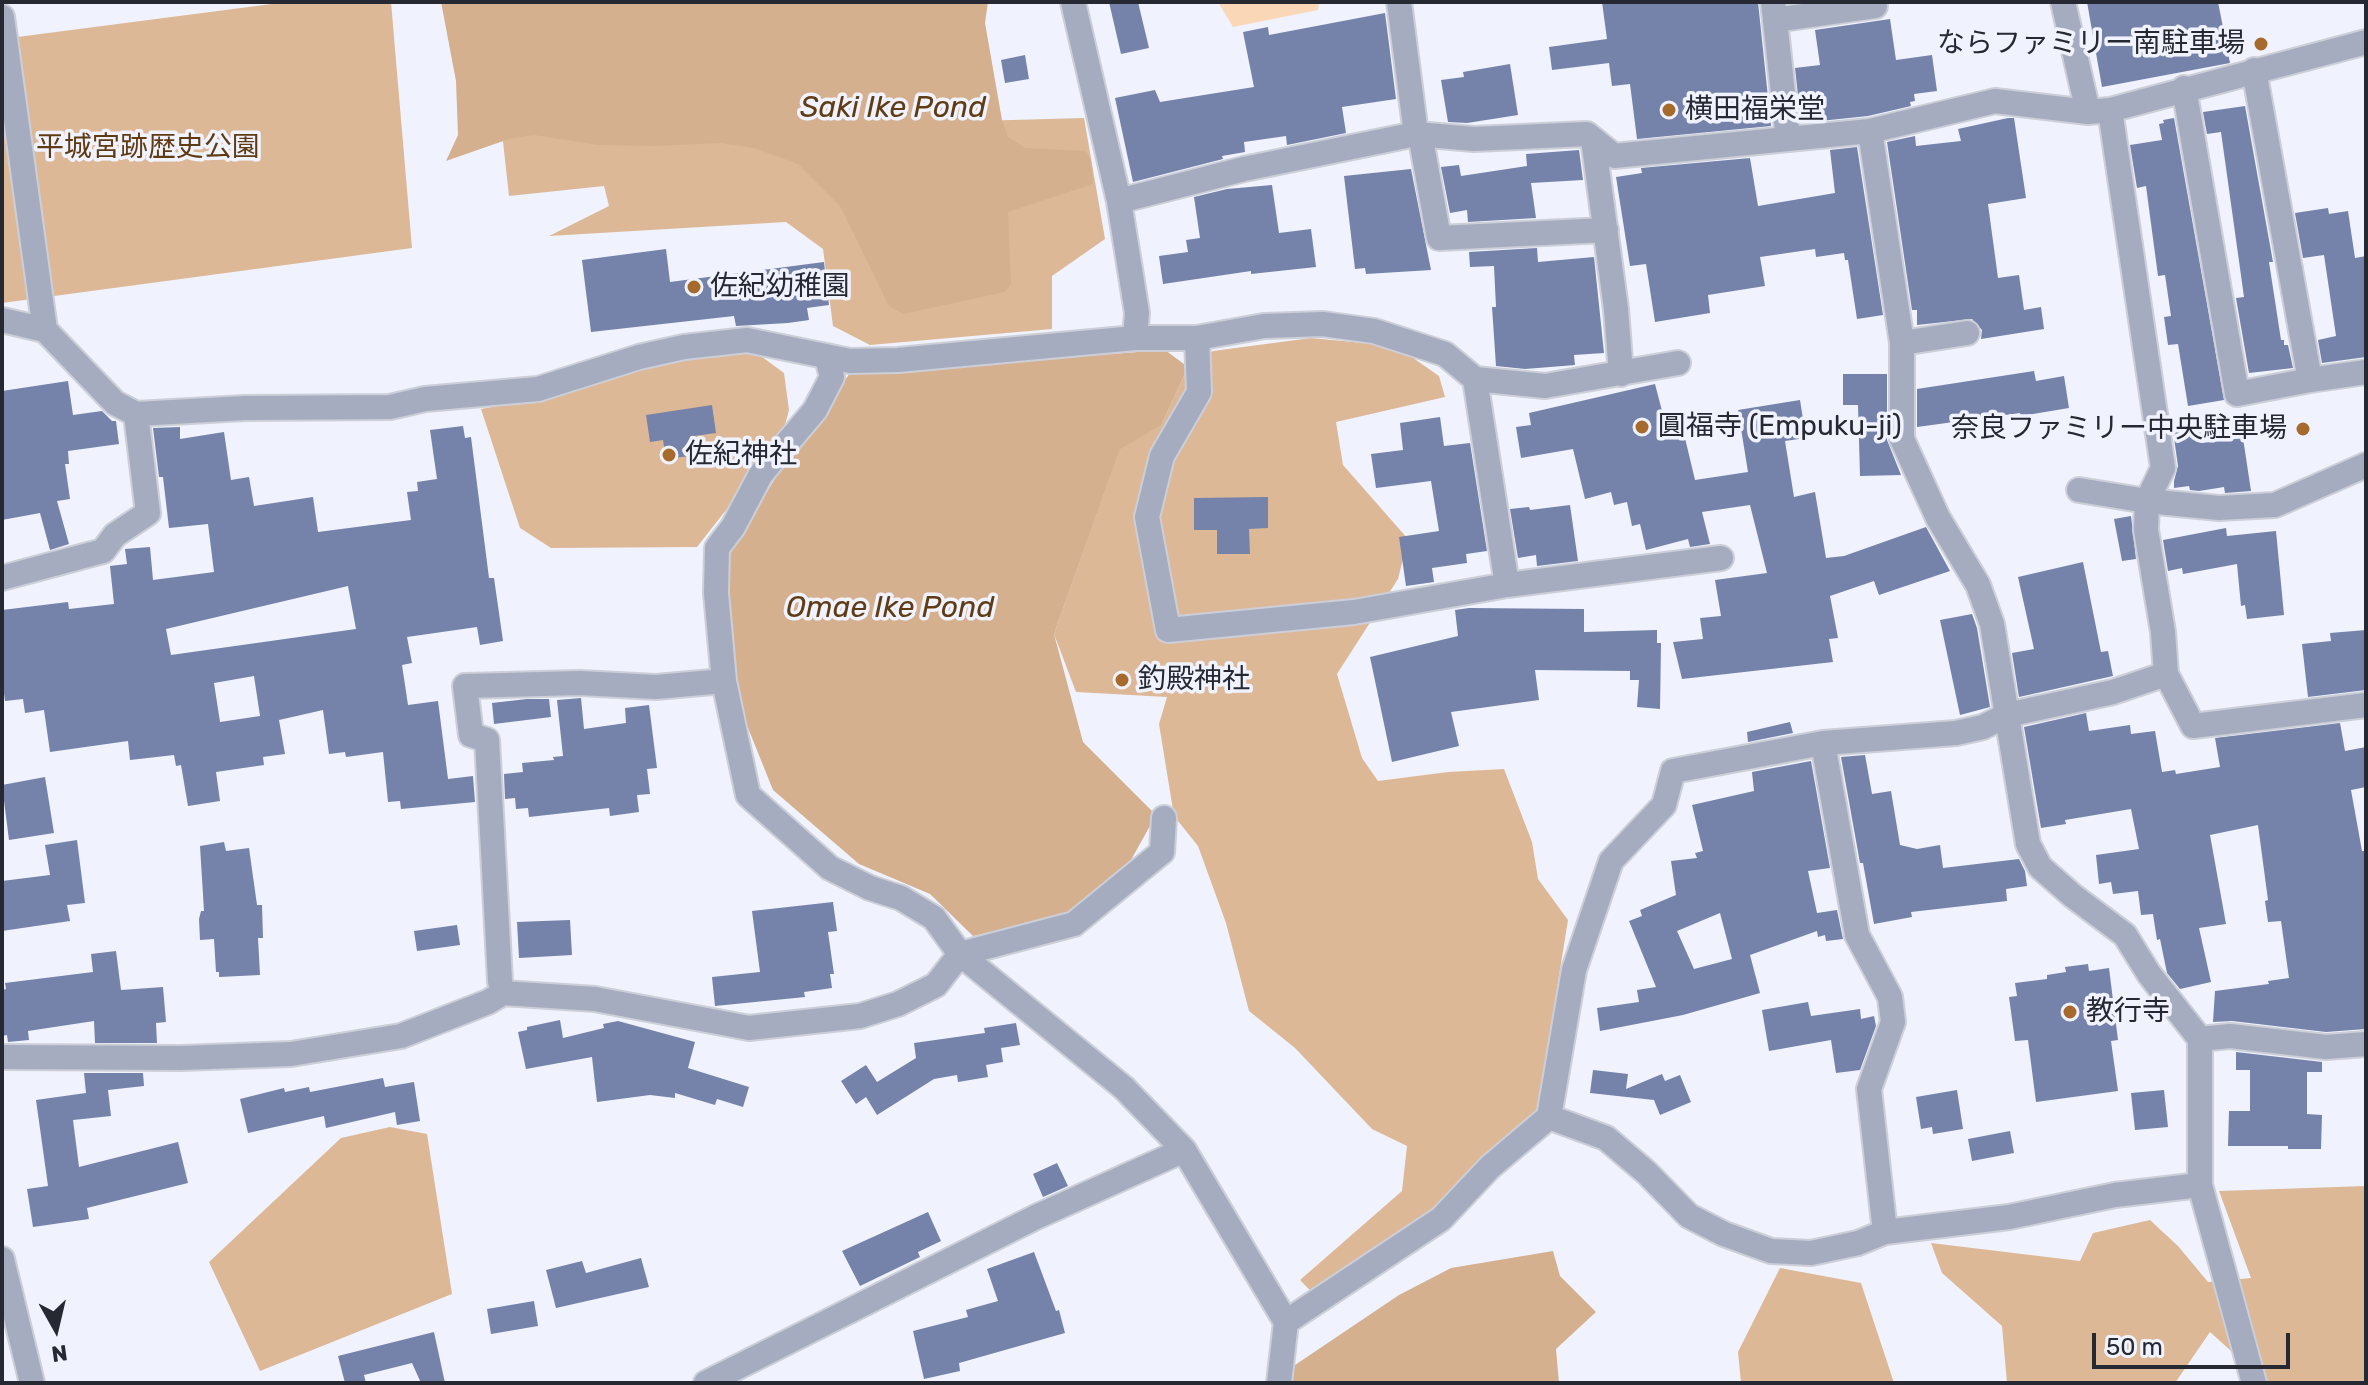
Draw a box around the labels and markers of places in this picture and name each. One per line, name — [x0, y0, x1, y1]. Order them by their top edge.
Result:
place label: ならファミリー南駐車場 — [1937, 27, 2245, 61]
marker: ならファミリー南駐車場 — [2252, 35, 2270, 53]
place label: 横田福栄堂 — [1685, 93, 1825, 127]
marker: 横田福栄堂 — [1660, 101, 1678, 119]
place label: 佐紀幼稚園 — [710, 270, 850, 304]
marker: 佐紀幼稚園 — [685, 278, 703, 296]
place label: 圓福寺 (Empuku-ji) — [1658, 410, 1902, 444]
place label: 奈良ファミリー中央駐車場 — [1951, 412, 2287, 446]
marker: 圓福寺 (Empuku-ji) — [1633, 418, 1651, 436]
marker: 奈良ファミリー中央駐車場 — [2294, 420, 2312, 438]
place label: 佐紀神社 — [685, 438, 797, 472]
marker: 佐紀神社 — [660, 446, 678, 464]
place label: 釣殿神社 — [1138, 663, 1250, 697]
marker: 釣殿神社 — [1113, 671, 1131, 689]
place label: 教行寺 — [2086, 995, 2170, 1029]
marker: 教行寺 — [2061, 1003, 2079, 1021]

